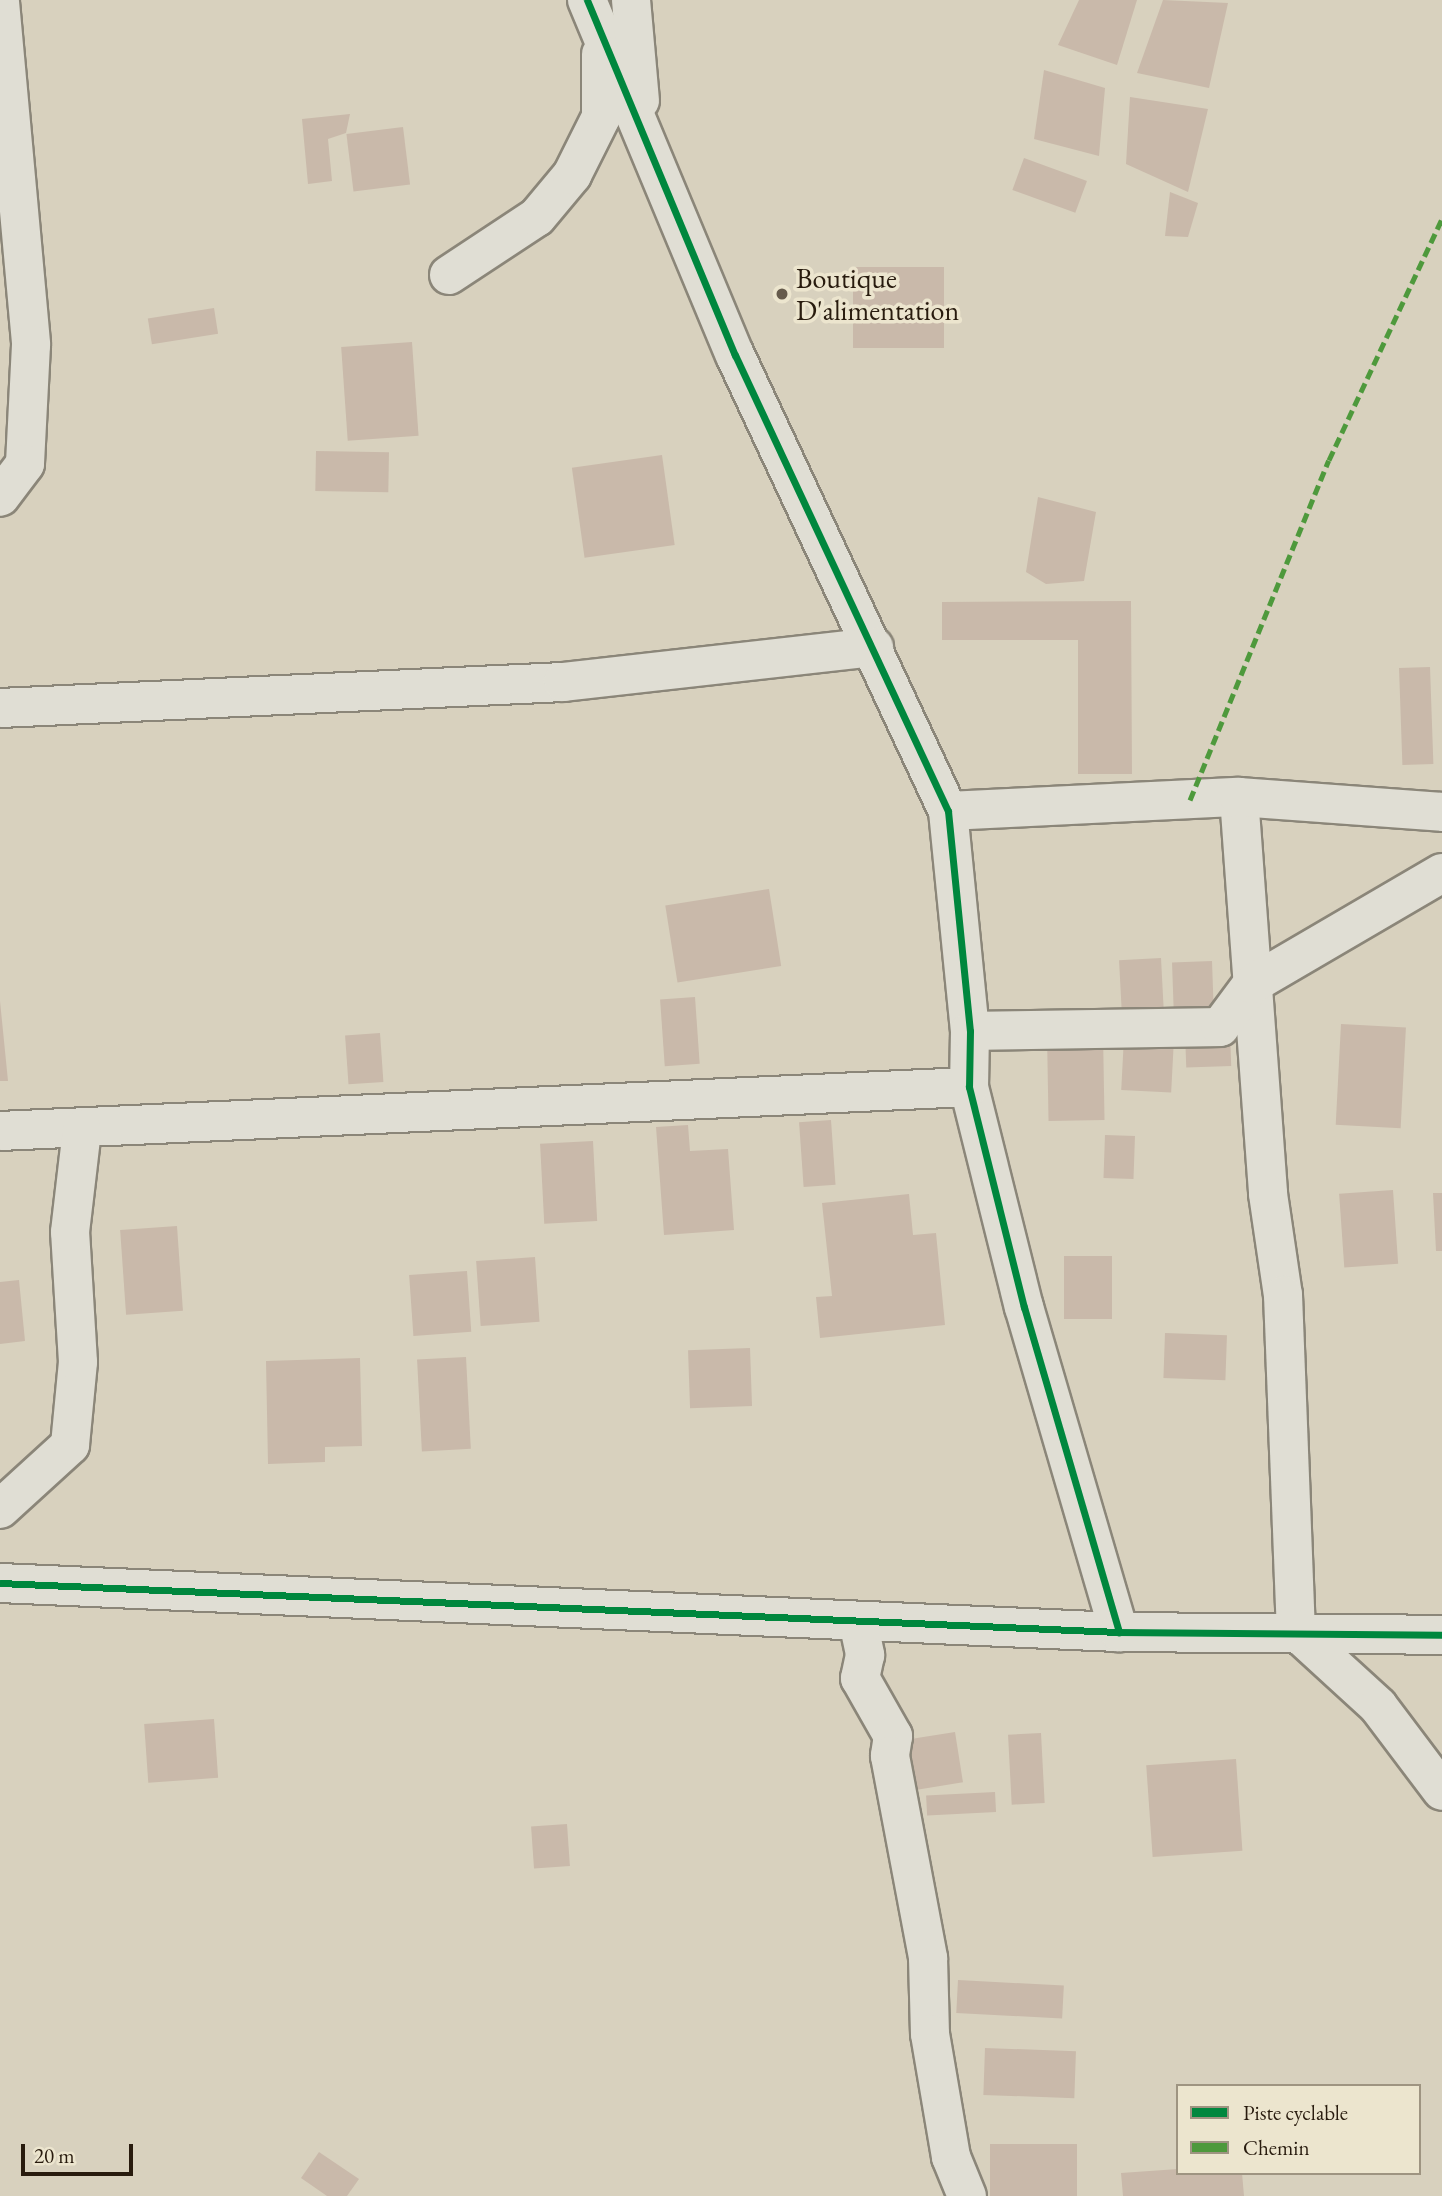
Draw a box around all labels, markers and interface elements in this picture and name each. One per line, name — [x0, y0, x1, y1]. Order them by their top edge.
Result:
place label: Boutique D'alimentation — [796, 261, 959, 327]
marker: Boutique D'alimentation — [774, 286, 790, 302]
legend — [1176, 2084, 1421, 2175]
text: Piste cyclable — [1243, 2099, 1348, 2126]
scale bar — [24, 2130, 136, 2174]
text: Chemin — [1243, 2134, 1310, 2161]
text: 20 m — [34, 2142, 75, 2169]

